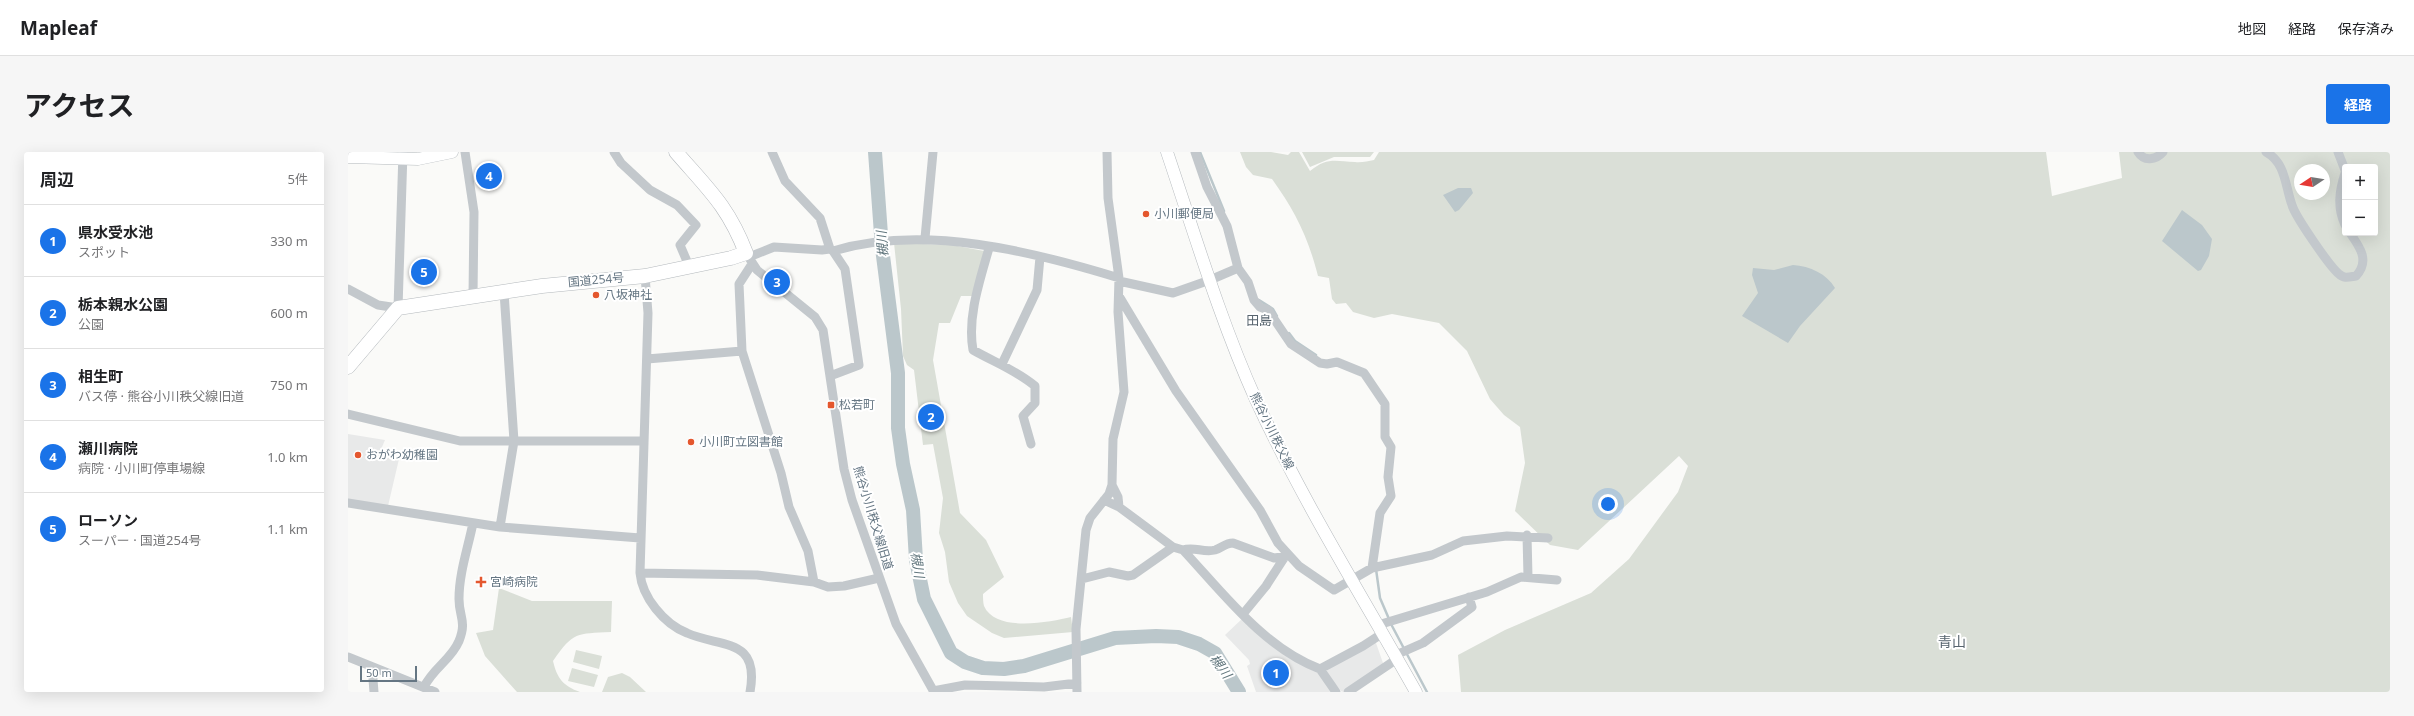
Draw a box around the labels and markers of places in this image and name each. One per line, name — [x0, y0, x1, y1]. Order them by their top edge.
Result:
pin: 4 — [476, 161, 502, 191]
place label: 小川郵便局 — [1154, 205, 1214, 222]
marker: 小川郵便局 — [1141, 209, 1151, 219]
pin: 5 — [411, 257, 437, 287]
pin: 3 — [764, 267, 790, 297]
place label: 八坂神社 — [604, 286, 652, 303]
marker: 八坂神社 — [591, 290, 601, 300]
place label: 松若町 — [839, 396, 875, 413]
marker: 松若町 — [826, 400, 836, 410]
pin: 2 — [918, 402, 944, 432]
place label: 小川町立図書館 — [699, 433, 783, 450]
marker: 小川町立図書館 — [686, 437, 696, 447]
place label: おがわ幼稚園 — [366, 446, 438, 463]
marker: おがわ幼稚園 — [353, 450, 363, 460]
place label: 宮崎病院 — [490, 573, 538, 590]
marker: 宮崎病院 — [475, 576, 487, 588]
pin: 1 — [1263, 658, 1289, 688]

